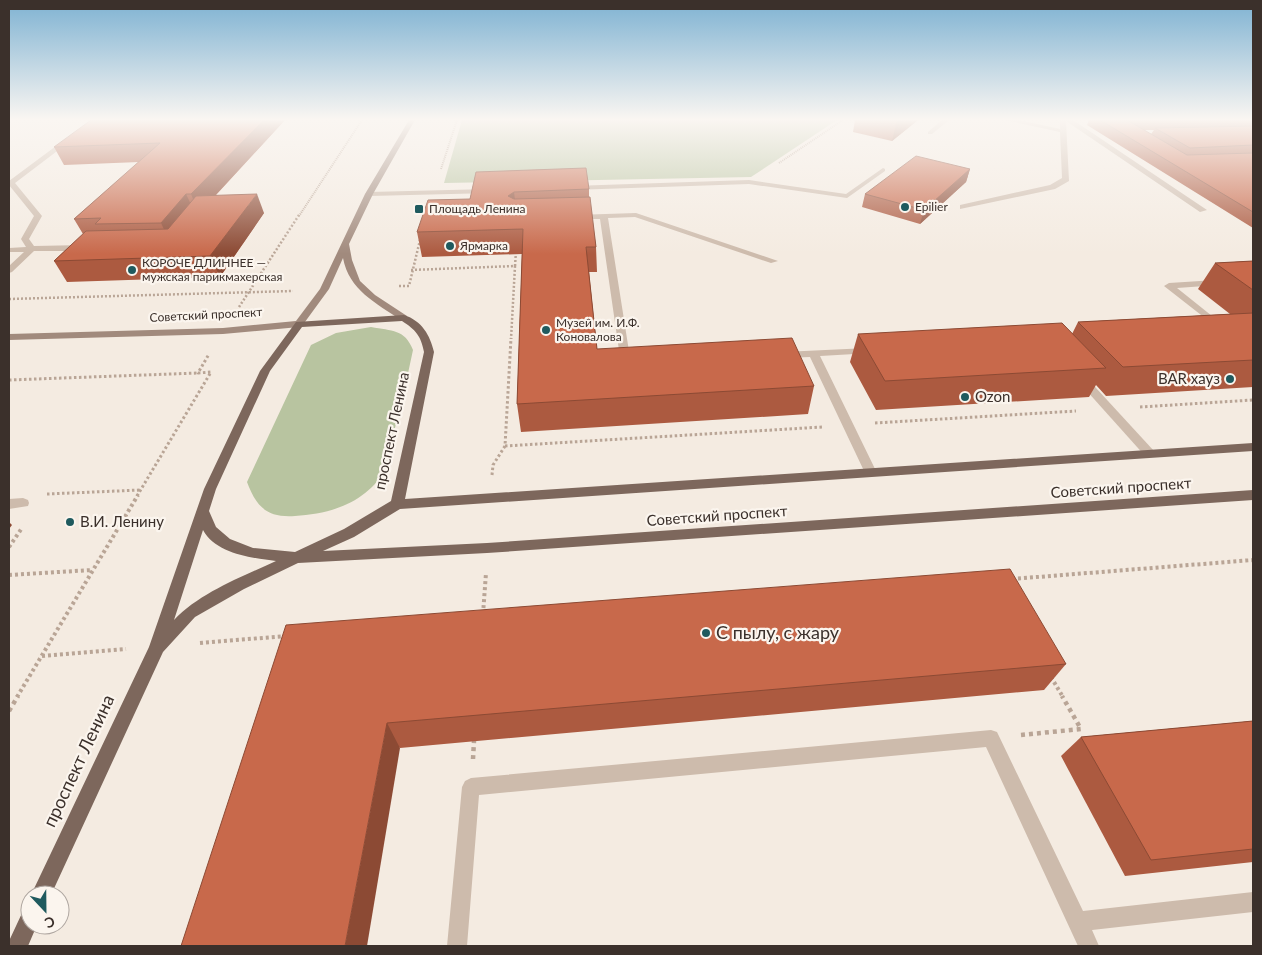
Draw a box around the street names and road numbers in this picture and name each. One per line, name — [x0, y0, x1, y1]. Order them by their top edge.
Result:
street label: Советский проспект — [149, 304, 263, 325]
street label: проспект Ленина — [370, 370, 412, 491]
street label: Советский проспект — [1050, 473, 1192, 501]
street label: Советский проспект — [646, 501, 788, 529]
street label: проспект Ленина — [38, 691, 118, 830]

